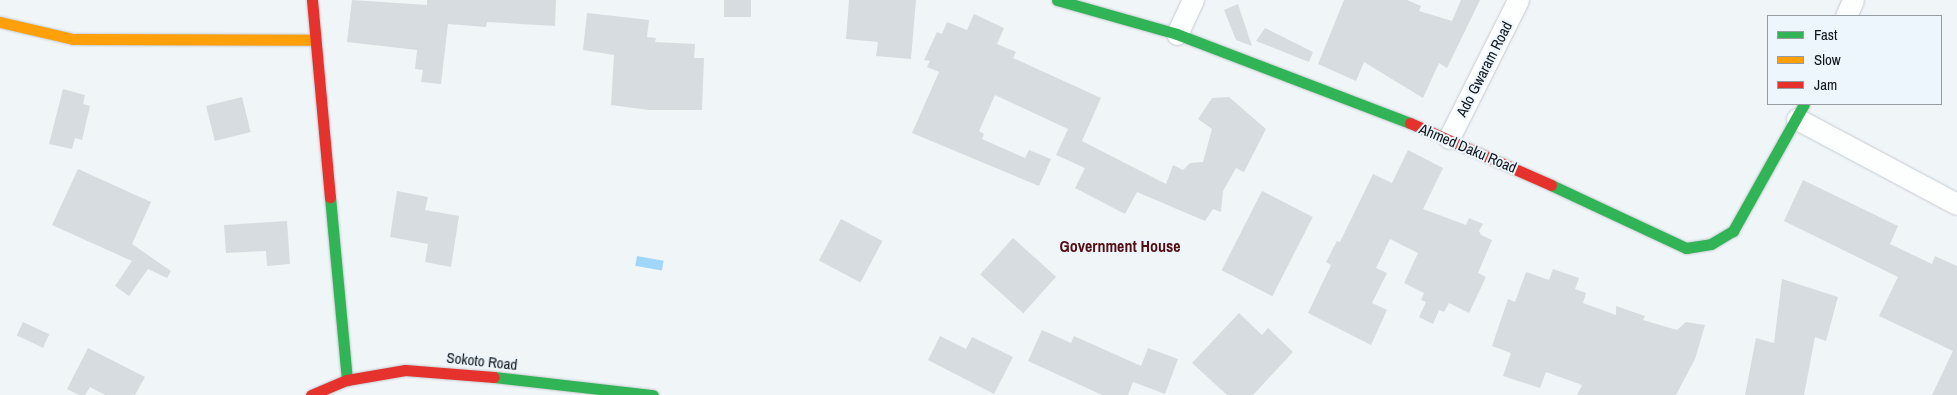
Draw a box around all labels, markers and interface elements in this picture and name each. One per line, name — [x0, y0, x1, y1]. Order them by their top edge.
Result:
legend — [1767, 15, 1942, 105]
street label: Ado Gwaram Road — [1452, 18, 1516, 120]
text: Fast — [1814, 24, 1837, 45]
text: Slow — [1814, 49, 1841, 70]
text: Jam — [1814, 74, 1837, 95]
street label: Ahmed Daku Road — [1417, 119, 1519, 177]
district label: Government House — [1059, 236, 1181, 256]
street label: Sokoto Road — [446, 348, 518, 374]

